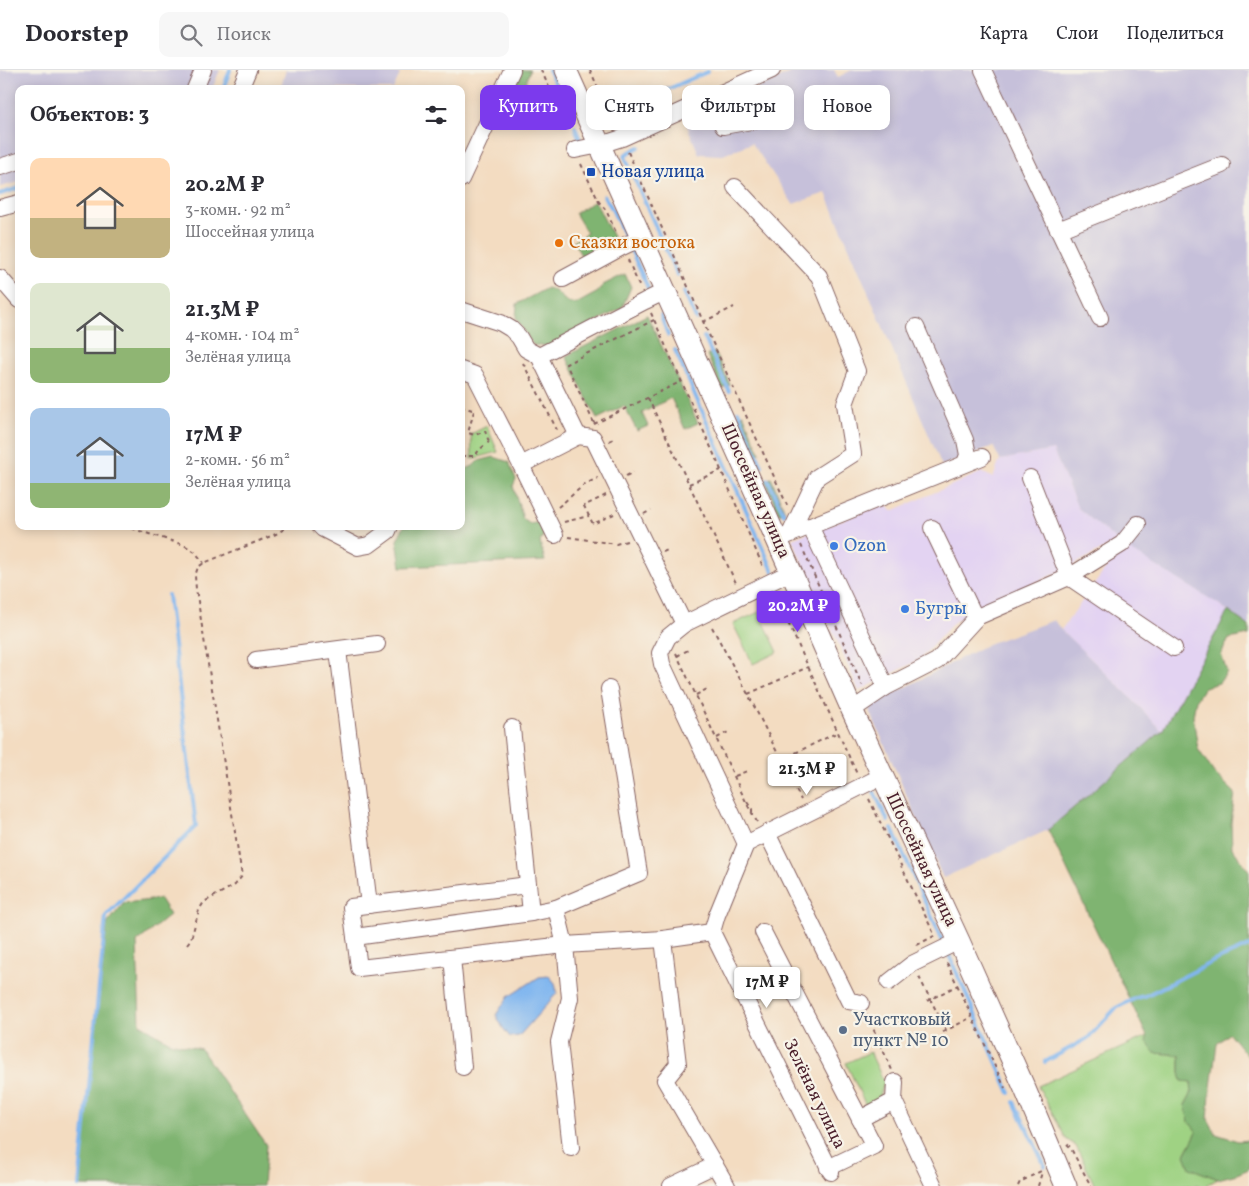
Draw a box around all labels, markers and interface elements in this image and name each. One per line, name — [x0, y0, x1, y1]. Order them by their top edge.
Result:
search box — [159, 12, 509, 57]
text: Doorstep — [25, 18, 129, 52]
icon: search — [177, 21, 205, 49]
text: Поиск — [217, 22, 271, 48]
text: Карта — [980, 22, 1028, 47]
text: Слои — [1056, 22, 1098, 47]
text: Поделиться — [1126, 22, 1224, 47]
chip: Купить — [480, 85, 576, 130]
chip: Снять — [586, 85, 672, 130]
chip: Фильтры — [682, 85, 794, 130]
chip: Новое — [804, 85, 890, 130]
text: Объектов: 3 — [30, 101, 149, 130]
icon: filters — [422, 101, 450, 129]
place label: Новая улица — [601, 160, 705, 185]
marker: Новая улица — [585, 166, 597, 178]
text: 20.2M ₽ — [185, 171, 265, 200]
icon: home — [70, 178, 130, 238]
text: 3-комн. · 92 m² — [185, 200, 291, 222]
text: Шоссейная улица — [185, 222, 315, 244]
place label: Сказки востока — [569, 231, 695, 256]
marker: Сказки востока — [553, 237, 565, 249]
text: 21.3M ₽ — [185, 296, 260, 325]
icon: home — [70, 303, 130, 363]
text: 4-комн. · 104 m² — [185, 325, 299, 347]
text: Зелёная улица — [185, 347, 291, 369]
street label: Шоссейная улица — [714, 419, 796, 563]
text: 17M ₽ — [185, 421, 242, 450]
icon: home — [70, 428, 130, 488]
text: 2-комн. · 56 m² — [185, 450, 290, 472]
text: Зелёная улица — [185, 472, 291, 494]
place label: Ozon — [844, 534, 887, 559]
marker: Ozon — [828, 540, 840, 552]
pin: 20.2M ₽ — [752, 590, 844, 633]
text: 20.2M ₽ — [768, 596, 828, 618]
place label: Бугры — [915, 597, 967, 622]
marker: Бугры — [899, 603, 911, 615]
pin: 21.3M ₽ — [761, 754, 853, 796]
text: 21.3M ₽ — [779, 759, 835, 781]
street label: Шоссейная улица — [879, 789, 963, 931]
pin: 17M ₽ — [732, 966, 802, 1009]
text: 17M ₽ — [745, 972, 789, 994]
place label: Участковый пункт № 10 — [853, 1008, 951, 1054]
marker: Участковый пункт № 10 — [837, 1024, 849, 1036]
street label: Зелёная улица — [777, 1035, 851, 1153]

